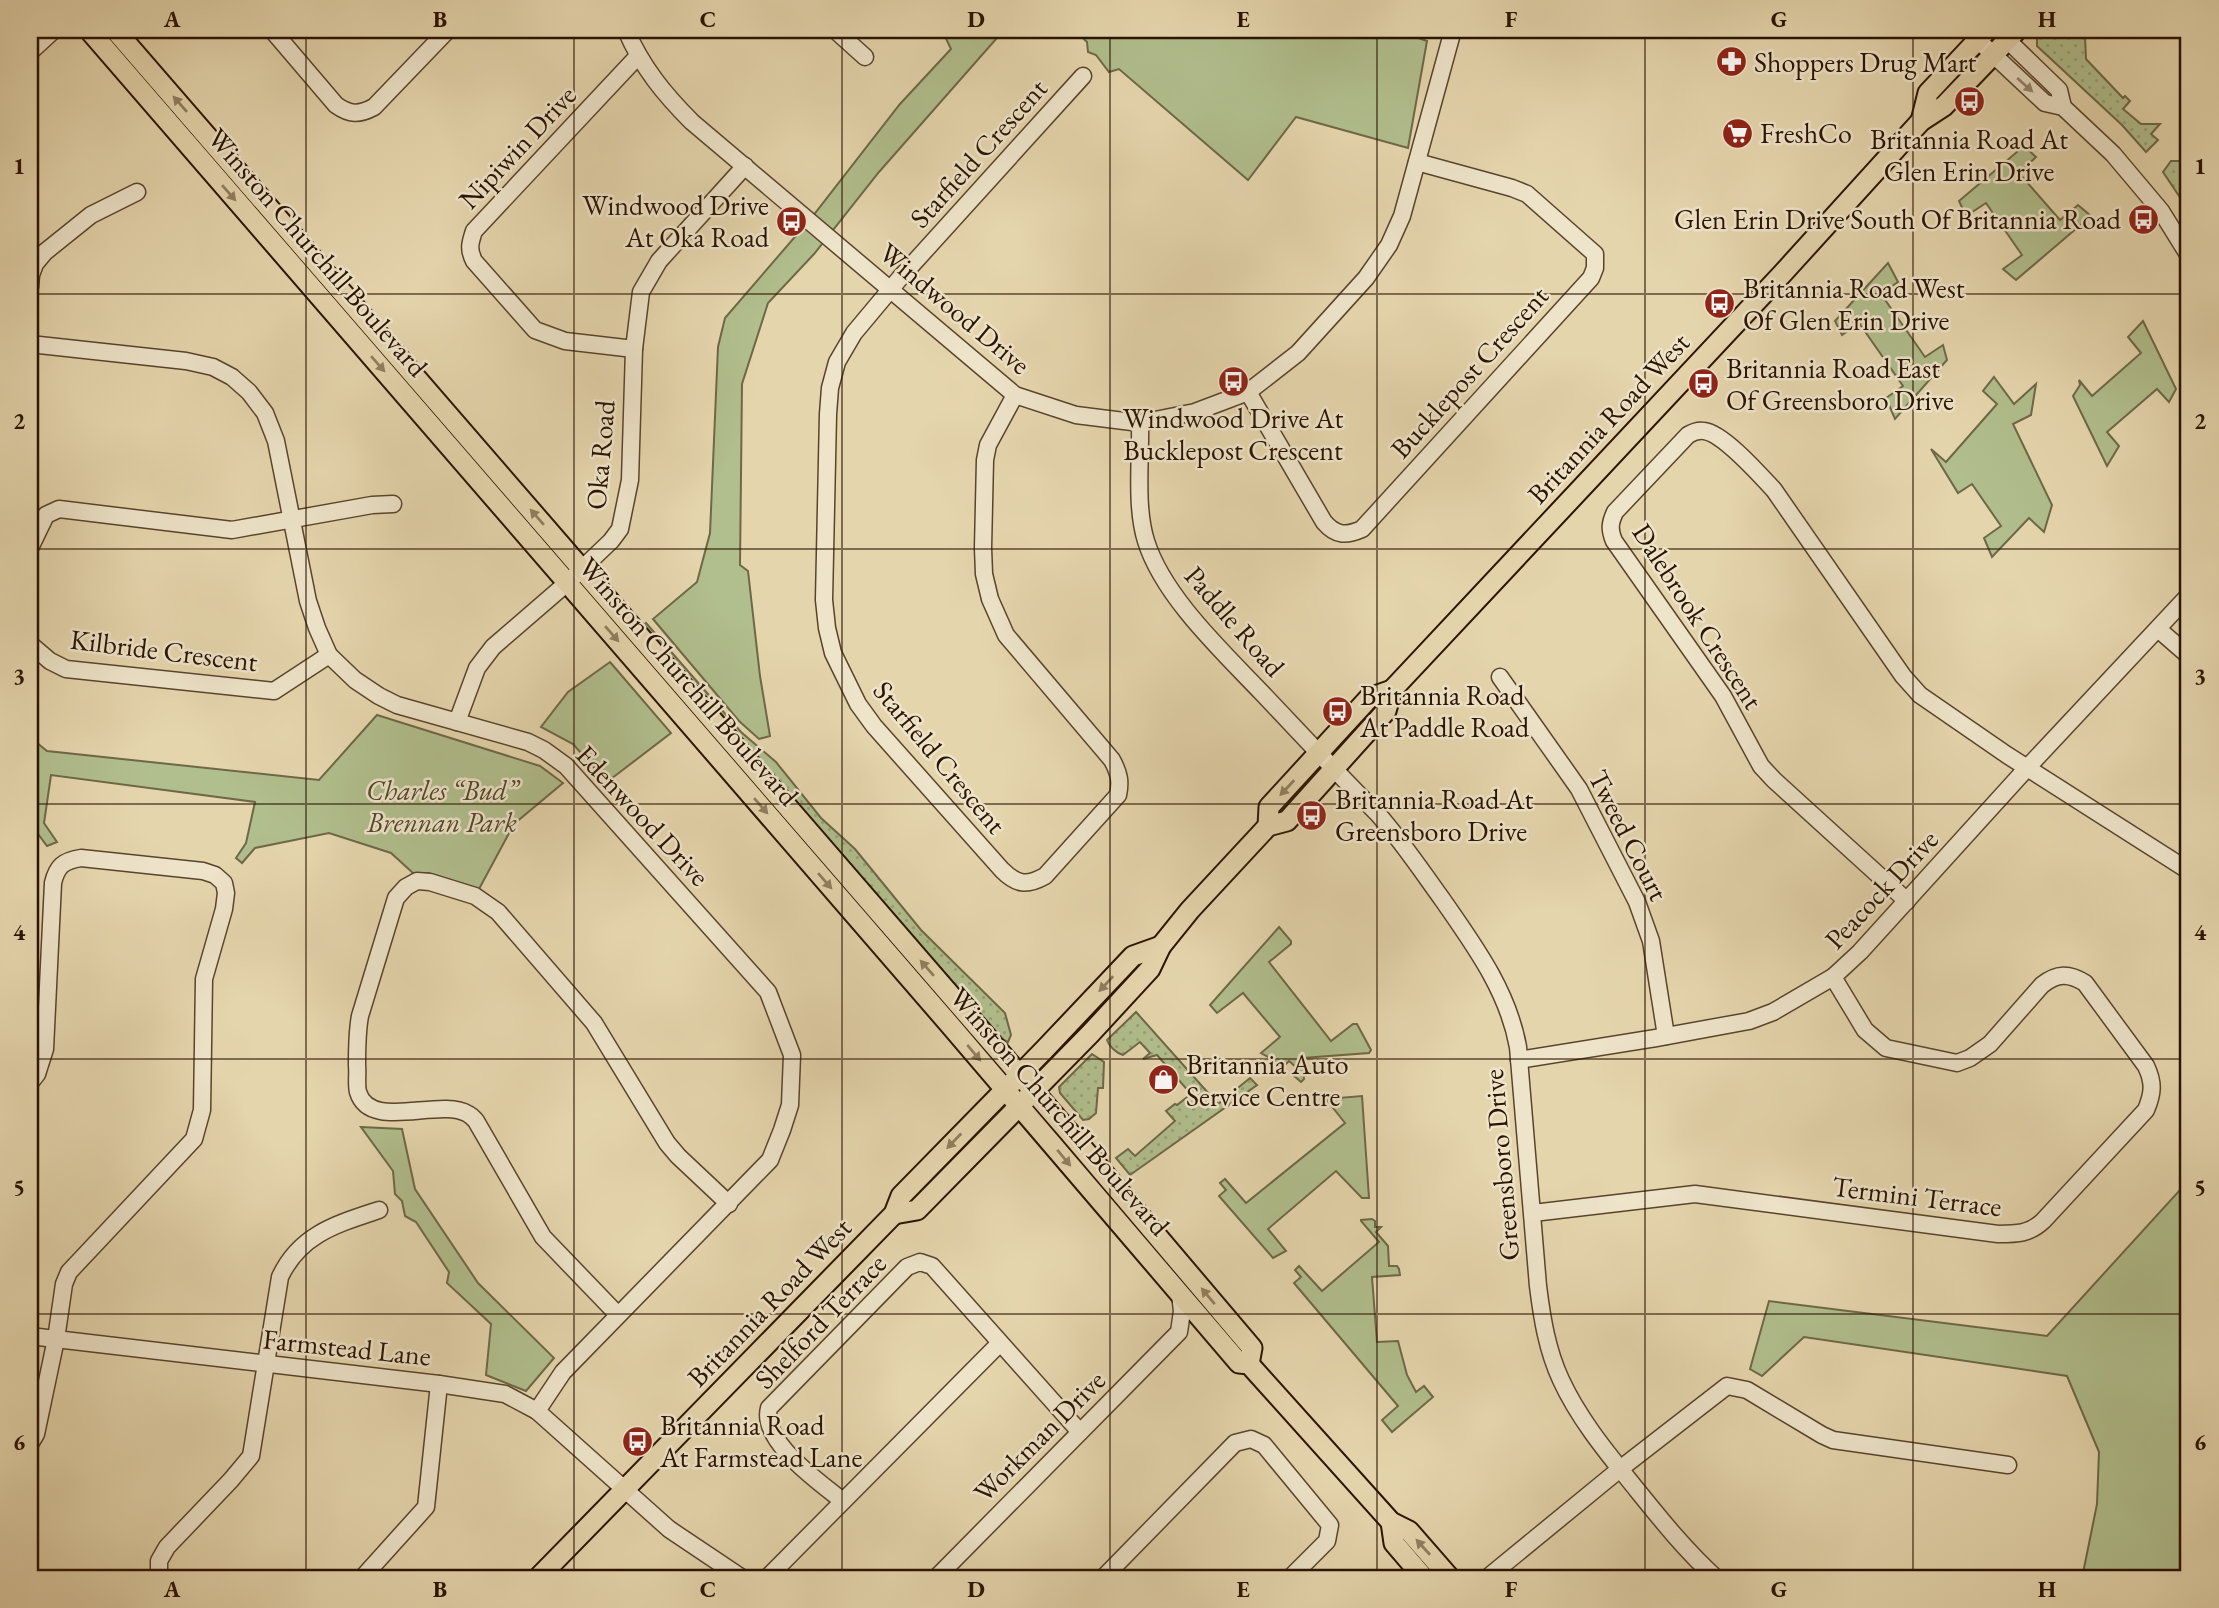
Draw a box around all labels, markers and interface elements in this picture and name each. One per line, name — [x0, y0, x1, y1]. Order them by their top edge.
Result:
text: A — [163, 4, 181, 34]
text: B — [433, 4, 447, 34]
text: C — [700, 4, 716, 34]
text: D — [967, 4, 985, 34]
text: E — [1236, 4, 1250, 34]
text: F — [1505, 4, 1518, 34]
text: G — [1771, 4, 1787, 34]
text: H — [2038, 4, 2056, 34]
place label: Shoppers Drug Mart — [1754, 44, 1976, 80]
pharmacy icon: Shoppers Drug Mart — [1714, 45, 1748, 79]
street label: Starfield Crescent — [901, 71, 1055, 235]
street label: Nipiwin Drive — [450, 77, 584, 217]
one-way arrow — [2016, 77, 2034, 93]
bus stop icon: Britannia Road At Glen Erin Drive — [1952, 85, 1986, 119]
one-way arrow — [172, 95, 188, 113]
place label: FreshCo — [1760, 115, 1852, 151]
supermarket icon: FreshCo — [1720, 116, 1754, 150]
street label: Winston Churchill Boulevard — [200, 120, 436, 384]
place label: Britannia Road At Glen Erin Drive — [1870, 121, 2068, 189]
text: 1 — [13, 151, 25, 181]
text: 1 — [2194, 151, 2206, 181]
one-way arrow — [221, 184, 236, 201]
place label: Windwood Drive At Oka Road — [582, 187, 770, 255]
place label: Glen Erin Drive South Of Britannia Road — [1674, 201, 2122, 237]
bus stop icon: Glen Erin Drive South Of Britannia Road — [2127, 202, 2161, 236]
bus stop icon: Windwood Drive At Oka Road — [775, 204, 809, 238]
street label: Windwood Drive — [872, 234, 1038, 382]
place label: Britannia Road West Of Glen Erin Drive — [1743, 270, 1965, 338]
street label: Bucklepost Crescent — [1382, 278, 1556, 466]
bus stop icon: Britannia Road West Of Glen Erin Drive — [1703, 287, 1737, 321]
street label: Britannia Road West — [1519, 325, 1697, 511]
place label: Britannia Road East Of Greensboro Drive — [1726, 350, 1954, 418]
one-way arrow — [370, 356, 386, 373]
bus stop icon: Windwood Drive At Bucklepost Crescent — [1216, 364, 1250, 398]
bus stop icon: Britannia Road East Of Greensboro Drive — [1686, 367, 1720, 401]
street label: Oka Road — [577, 398, 623, 511]
place label: Windwood Drive At Bucklepost Crescent — [1123, 400, 1343, 468]
text: 2 — [13, 406, 25, 436]
text: 2 — [2194, 406, 2206, 436]
one-way arrow — [530, 509, 545, 526]
street label: Dalebrook Crescent — [1625, 516, 1772, 716]
street label: Winston Churchill Boulevard — [571, 549, 807, 813]
street label: Paddle Road — [1177, 558, 1294, 685]
street label: Kilbride Crescent — [68, 621, 260, 679]
one-way arrow — [604, 626, 619, 643]
text: 3 — [13, 661, 25, 691]
text: 3 — [2194, 661, 2206, 691]
street label: Starfield Crescent — [866, 673, 1015, 841]
place label: Britannia Road At Paddle Road — [1359, 677, 1530, 745]
bus stop icon: Britannia Road At Paddle Road — [1320, 694, 1354, 728]
street label: Edenwood Drive — [568, 737, 718, 893]
street label: Tweed Court — [1581, 764, 1677, 907]
park label: Charles “Bud” Brennan Park — [366, 772, 521, 840]
one-way arrow — [1279, 779, 1296, 796]
place label: Britannia Road At Greensboro Drive — [1335, 781, 1533, 849]
one-way arrow — [753, 798, 768, 815]
bus stop icon: Britannia Road At Greensboro Drive — [1295, 798, 1329, 832]
street label: Peacock Drive — [1816, 822, 1946, 956]
one-way arrow — [817, 872, 833, 890]
text: 4 — [13, 917, 26, 947]
text: 4 — [2194, 917, 2207, 947]
one-way arrow — [920, 959, 935, 976]
one-way arrow — [1099, 975, 1115, 992]
street label: Winston Churchill Boulevard — [942, 979, 1178, 1243]
one-way arrow — [966, 1045, 981, 1062]
place label: Britannia Auto Service Centre — [1186, 1046, 1349, 1114]
shop icon: Britannia Auto Service Centre — [1146, 1063, 1180, 1097]
street label: Greensboro Drive — [1475, 1068, 1527, 1262]
one-way arrow — [947, 1132, 963, 1149]
one-way arrow — [1056, 1149, 1071, 1166]
street label: Termini Terrace — [1830, 1168, 2004, 1224]
text: 5 — [13, 1172, 25, 1202]
text: 5 — [2194, 1172, 2206, 1202]
street label: Britannia Road West — [679, 1210, 859, 1394]
street label: Shelford Terrace — [746, 1246, 894, 1396]
one-way arrow — [1201, 1288, 1216, 1305]
street label: Farmstead Lane — [261, 1320, 433, 1374]
street label: Workman Drive — [965, 1362, 1113, 1510]
place label: Britannia Road At Farmstead Lane — [659, 1407, 863, 1475]
bus stop icon: Britannia Road At Farmstead Lane — [620, 1424, 654, 1458]
text: 6 — [13, 1427, 25, 1457]
text: 6 — [2194, 1427, 2206, 1457]
one-way arrow — [1415, 1538, 1431, 1556]
text: A — [163, 1574, 181, 1604]
text: B — [433, 1574, 447, 1604]
text: C — [700, 1574, 716, 1604]
text: D — [967, 1574, 985, 1604]
text: E — [1236, 1574, 1250, 1604]
text: F — [1505, 1574, 1518, 1604]
text: G — [1771, 1574, 1787, 1604]
text: H — [2038, 1574, 2056, 1604]

